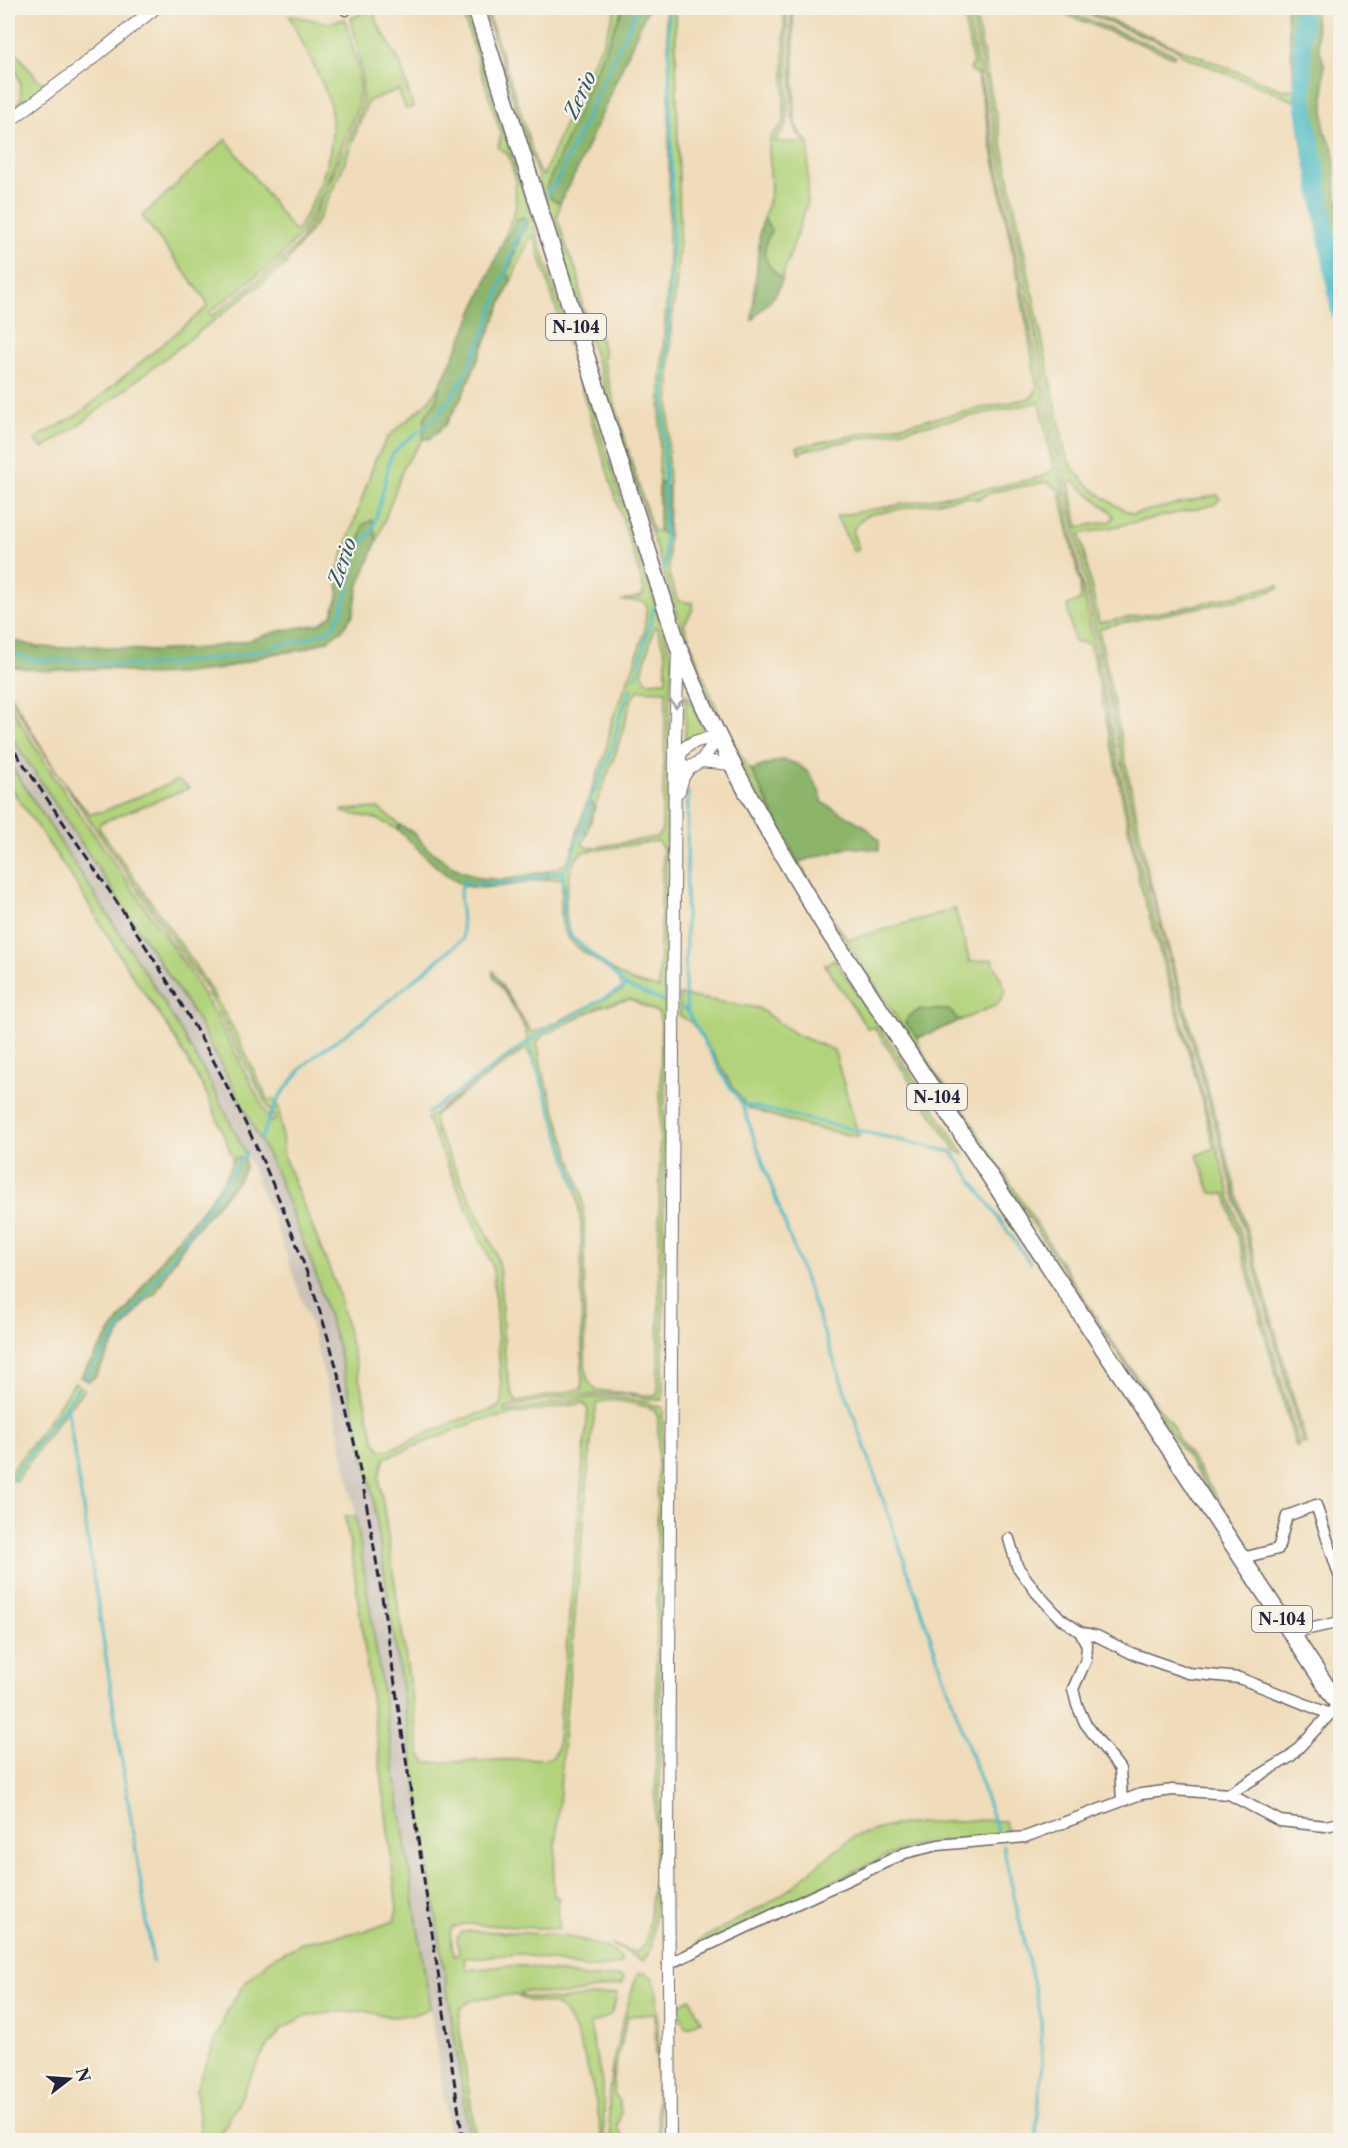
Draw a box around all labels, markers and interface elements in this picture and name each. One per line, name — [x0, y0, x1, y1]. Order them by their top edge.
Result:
water label: Zerio — [558, 67, 601, 124]
road number: N-104 — [546, 314, 606, 340]
water label: Zerio — [322, 534, 361, 590]
one-way arrow — [670, 700, 682, 709]
road number: N-104 — [907, 1084, 967, 1110]
road number: N-104 — [1252, 1606, 1312, 1632]
north arrow — [39, 2049, 99, 2109]
text: N — [72, 2065, 95, 2084]

